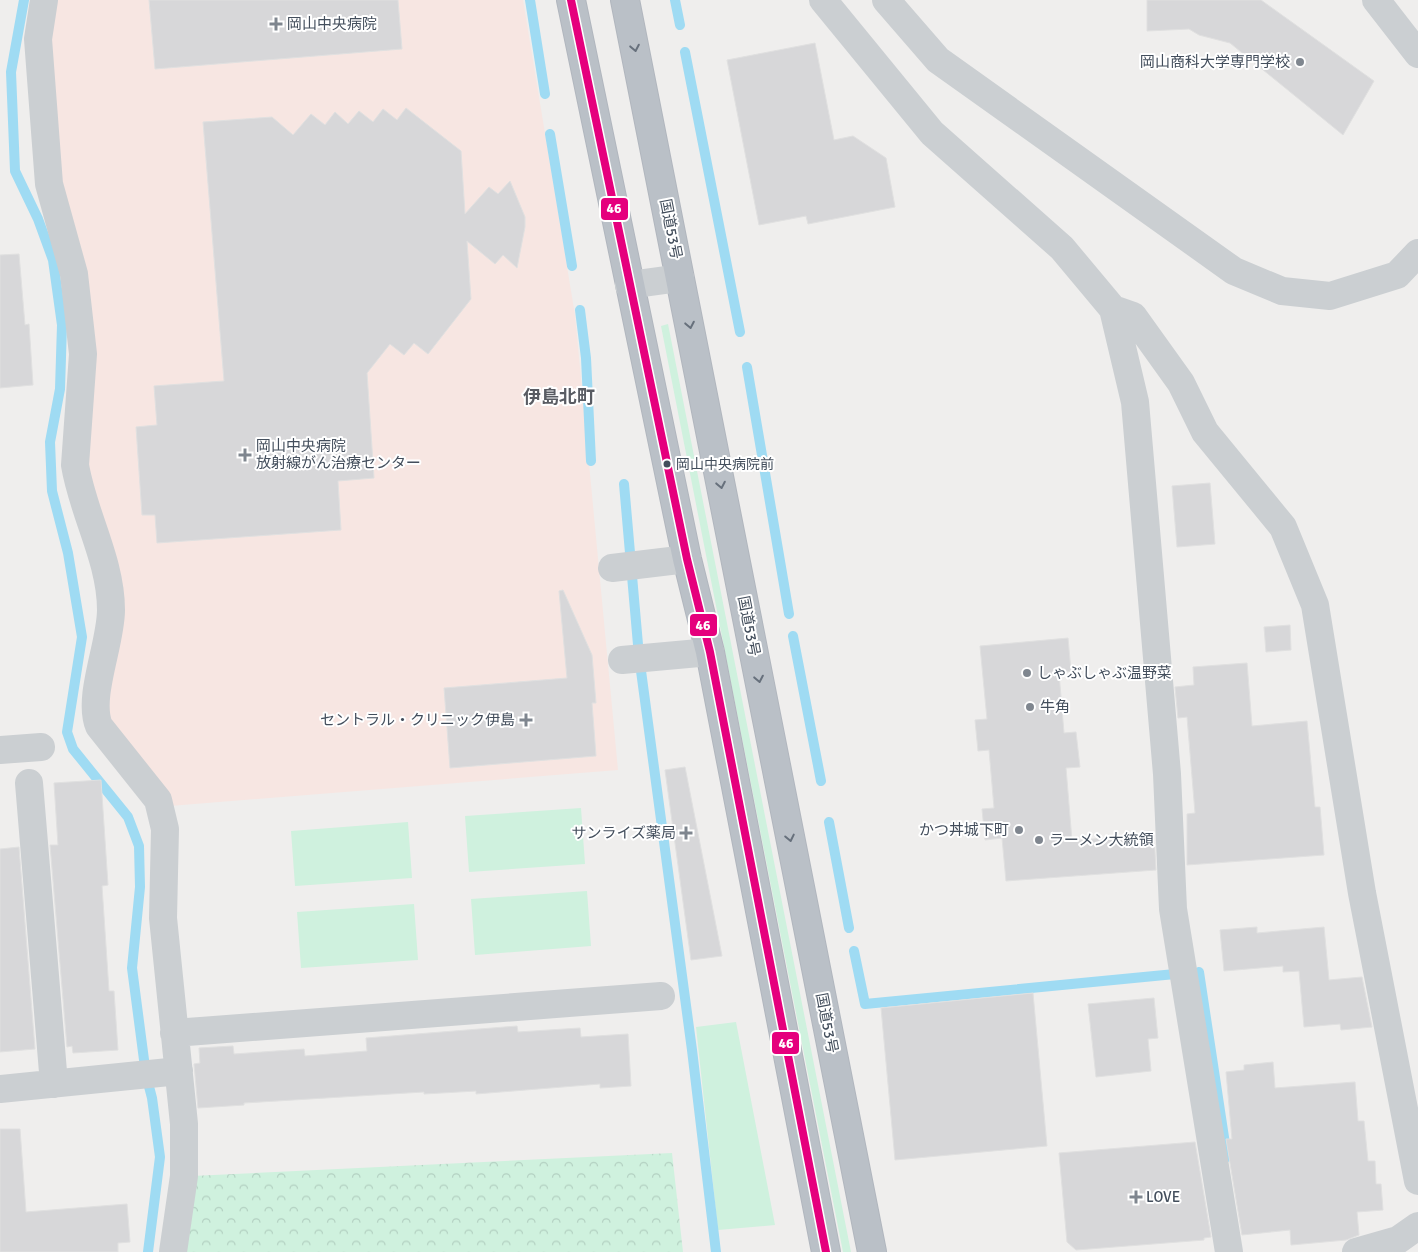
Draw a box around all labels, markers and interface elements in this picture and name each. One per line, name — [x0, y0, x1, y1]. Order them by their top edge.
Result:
place label: 岡山中央病院 — [287, 15, 377, 33]
marker: 岡山中央病院 — [269, 17, 283, 31]
one-way arrow — [629, 43, 639, 52]
place label: 岡山商科大学専門学校 — [1140, 53, 1290, 71]
marker: 岡山商科大学専門学校 — [1294, 56, 1306, 68]
line badge: 46 — [600, 197, 629, 221]
street label: 国道53号 — [656, 197, 686, 261]
text: 46 — [606, 200, 622, 217]
one-way arrow — [684, 321, 694, 330]
district label: 伊島北町 — [523, 386, 595, 408]
place label: 岡山中央病院 放射線がん治療センター — [256, 437, 421, 472]
marker: 岡山中央病院 放射線がん治療センター — [238, 448, 252, 462]
place label: 岡山中央病院前 — [676, 456, 774, 473]
marker: 岡山中央病院前 — [662, 459, 672, 469]
one-way arrow — [715, 480, 726, 489]
street label: 国道53号 — [734, 594, 764, 658]
line badge: 46 — [689, 613, 718, 637]
text: 46 — [695, 617, 711, 634]
place label: しゃぶしゃぶ温野菜 — [1037, 664, 1172, 682]
marker: しゃぶしゃぶ温野菜 — [1021, 667, 1033, 679]
one-way arrow — [753, 674, 763, 683]
place label: 牛角 — [1040, 698, 1070, 716]
marker: 牛角 — [1024, 701, 1036, 713]
place label: セントラル・クリニック伊島 — [320, 711, 515, 729]
marker: セントラル・クリニック伊島 — [519, 713, 533, 727]
place label: かつ丼城下町 — [919, 821, 1009, 839]
place label: サンライズ薬局 — [571, 824, 676, 842]
marker: かつ丼城下町 — [1013, 824, 1025, 836]
marker: サンライズ薬局 — [680, 827, 692, 839]
place label: ラーメン大統領 — [1049, 831, 1153, 849]
one-way arrow — [784, 834, 794, 843]
marker: ラーメン大統領 — [1033, 834, 1045, 846]
street label: 国道53号 — [812, 991, 842, 1055]
line badge: 46 — [771, 1031, 800, 1055]
text: 46 — [778, 1035, 794, 1052]
place label: LOVE — [1146, 1188, 1180, 1206]
marker: LOVE — [1130, 1191, 1142, 1203]

